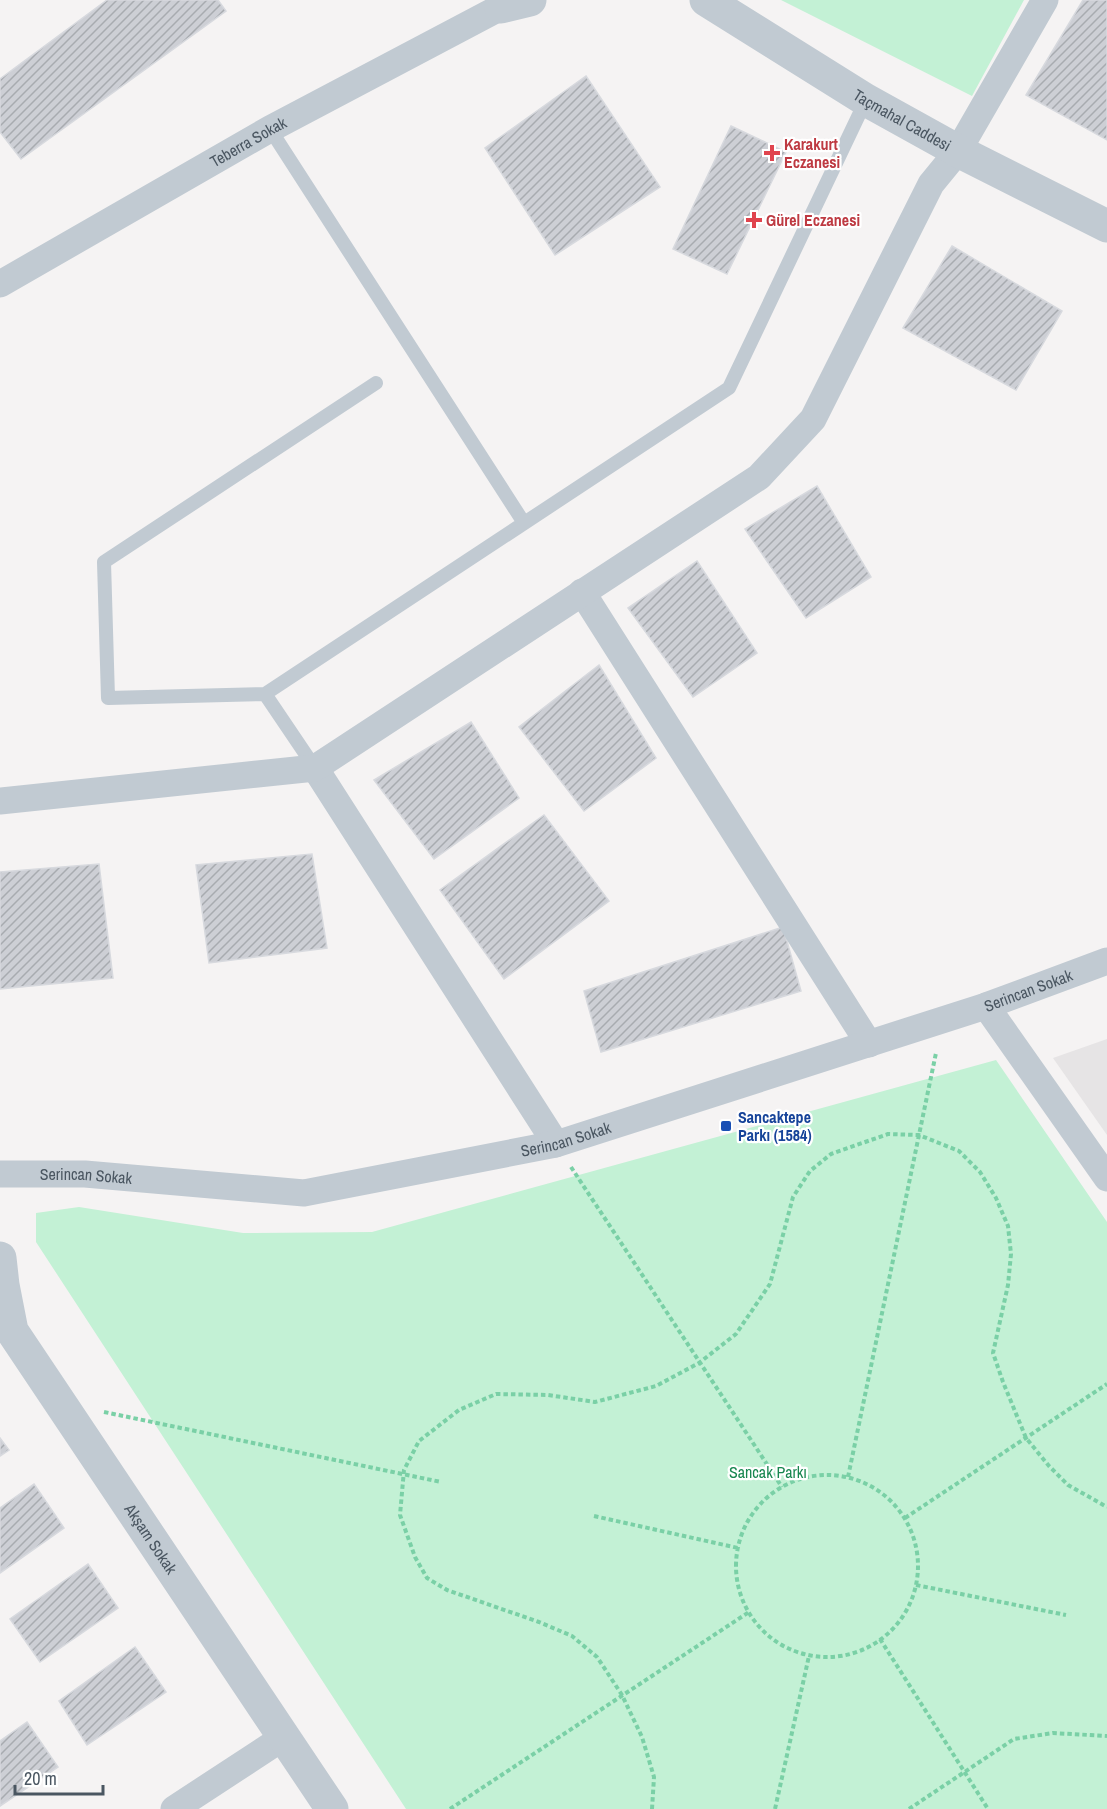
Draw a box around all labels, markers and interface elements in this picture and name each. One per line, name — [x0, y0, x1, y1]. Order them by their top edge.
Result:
street label: Taçmahal Caddesi — [849, 84, 955, 156]
street label: Teberra Sokak — [206, 111, 291, 172]
place label: Karakurt Eczanesi — [784, 133, 840, 173]
marker: Karakurt Eczanesi — [765, 146, 779, 160]
place label: Gürel Eczanesi — [766, 209, 860, 231]
marker: Gürel Eczanesi — [747, 213, 761, 227]
street label: Serincan Sokak — [981, 964, 1076, 1017]
place label: Sancaktepe Parkı (1584) — [738, 1106, 812, 1146]
street label: Serincan Sokak — [519, 1116, 614, 1162]
marker: Sancaktepe Parkı (1584) — [719, 1119, 733, 1133]
street label: Serincan Sokak — [40, 1163, 134, 1189]
park label: Sancak Parkı — [729, 1461, 807, 1483]
street label: Akşam Sokak — [119, 1498, 183, 1579]
scale bar — [15, 1758, 104, 1796]
text: 20 m — [24, 1766, 57, 1791]

